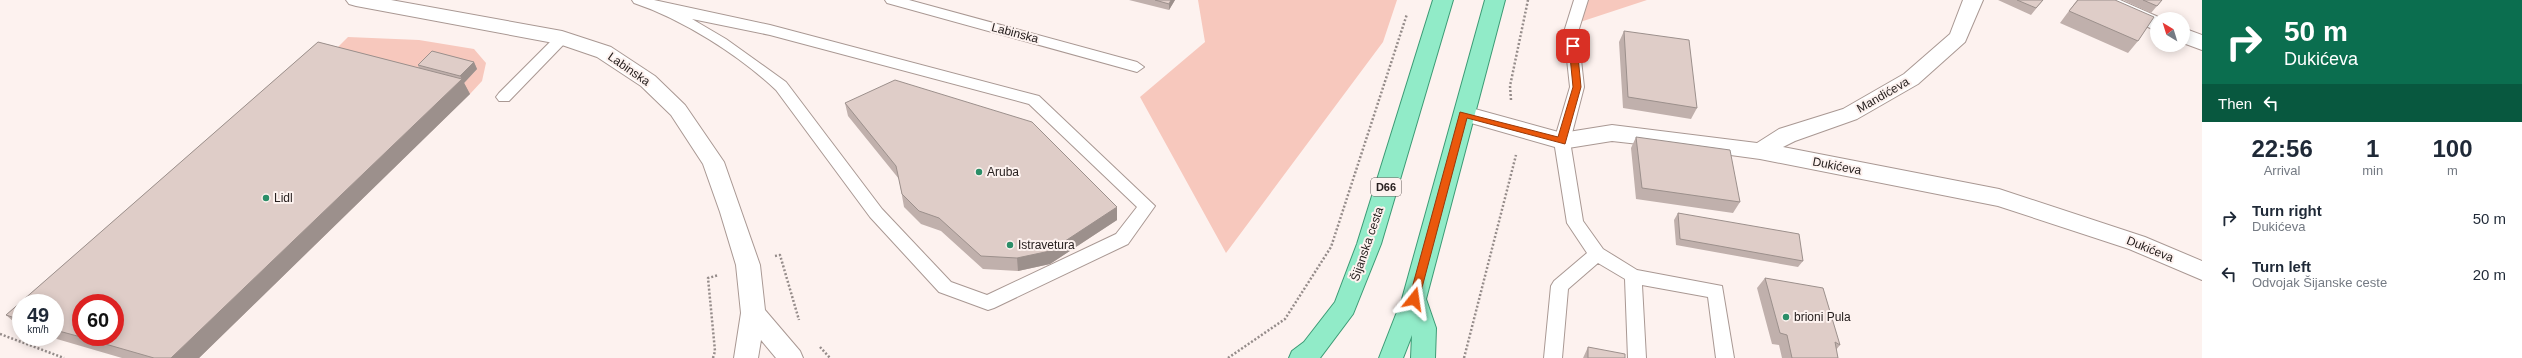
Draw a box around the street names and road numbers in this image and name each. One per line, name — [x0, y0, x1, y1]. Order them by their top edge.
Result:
street label: Labinska — [990, 20, 1040, 46]
street label: Labinska — [605, 49, 653, 89]
street label: Mandićeva — [1854, 74, 1912, 116]
street label: Dukićeva — [1811, 154, 1863, 178]
road number: D66 — [1371, 178, 1401, 196]
street label: Šijanska cesta — [1347, 205, 1386, 283]
street label: Dukićeva — [2124, 233, 2176, 265]

